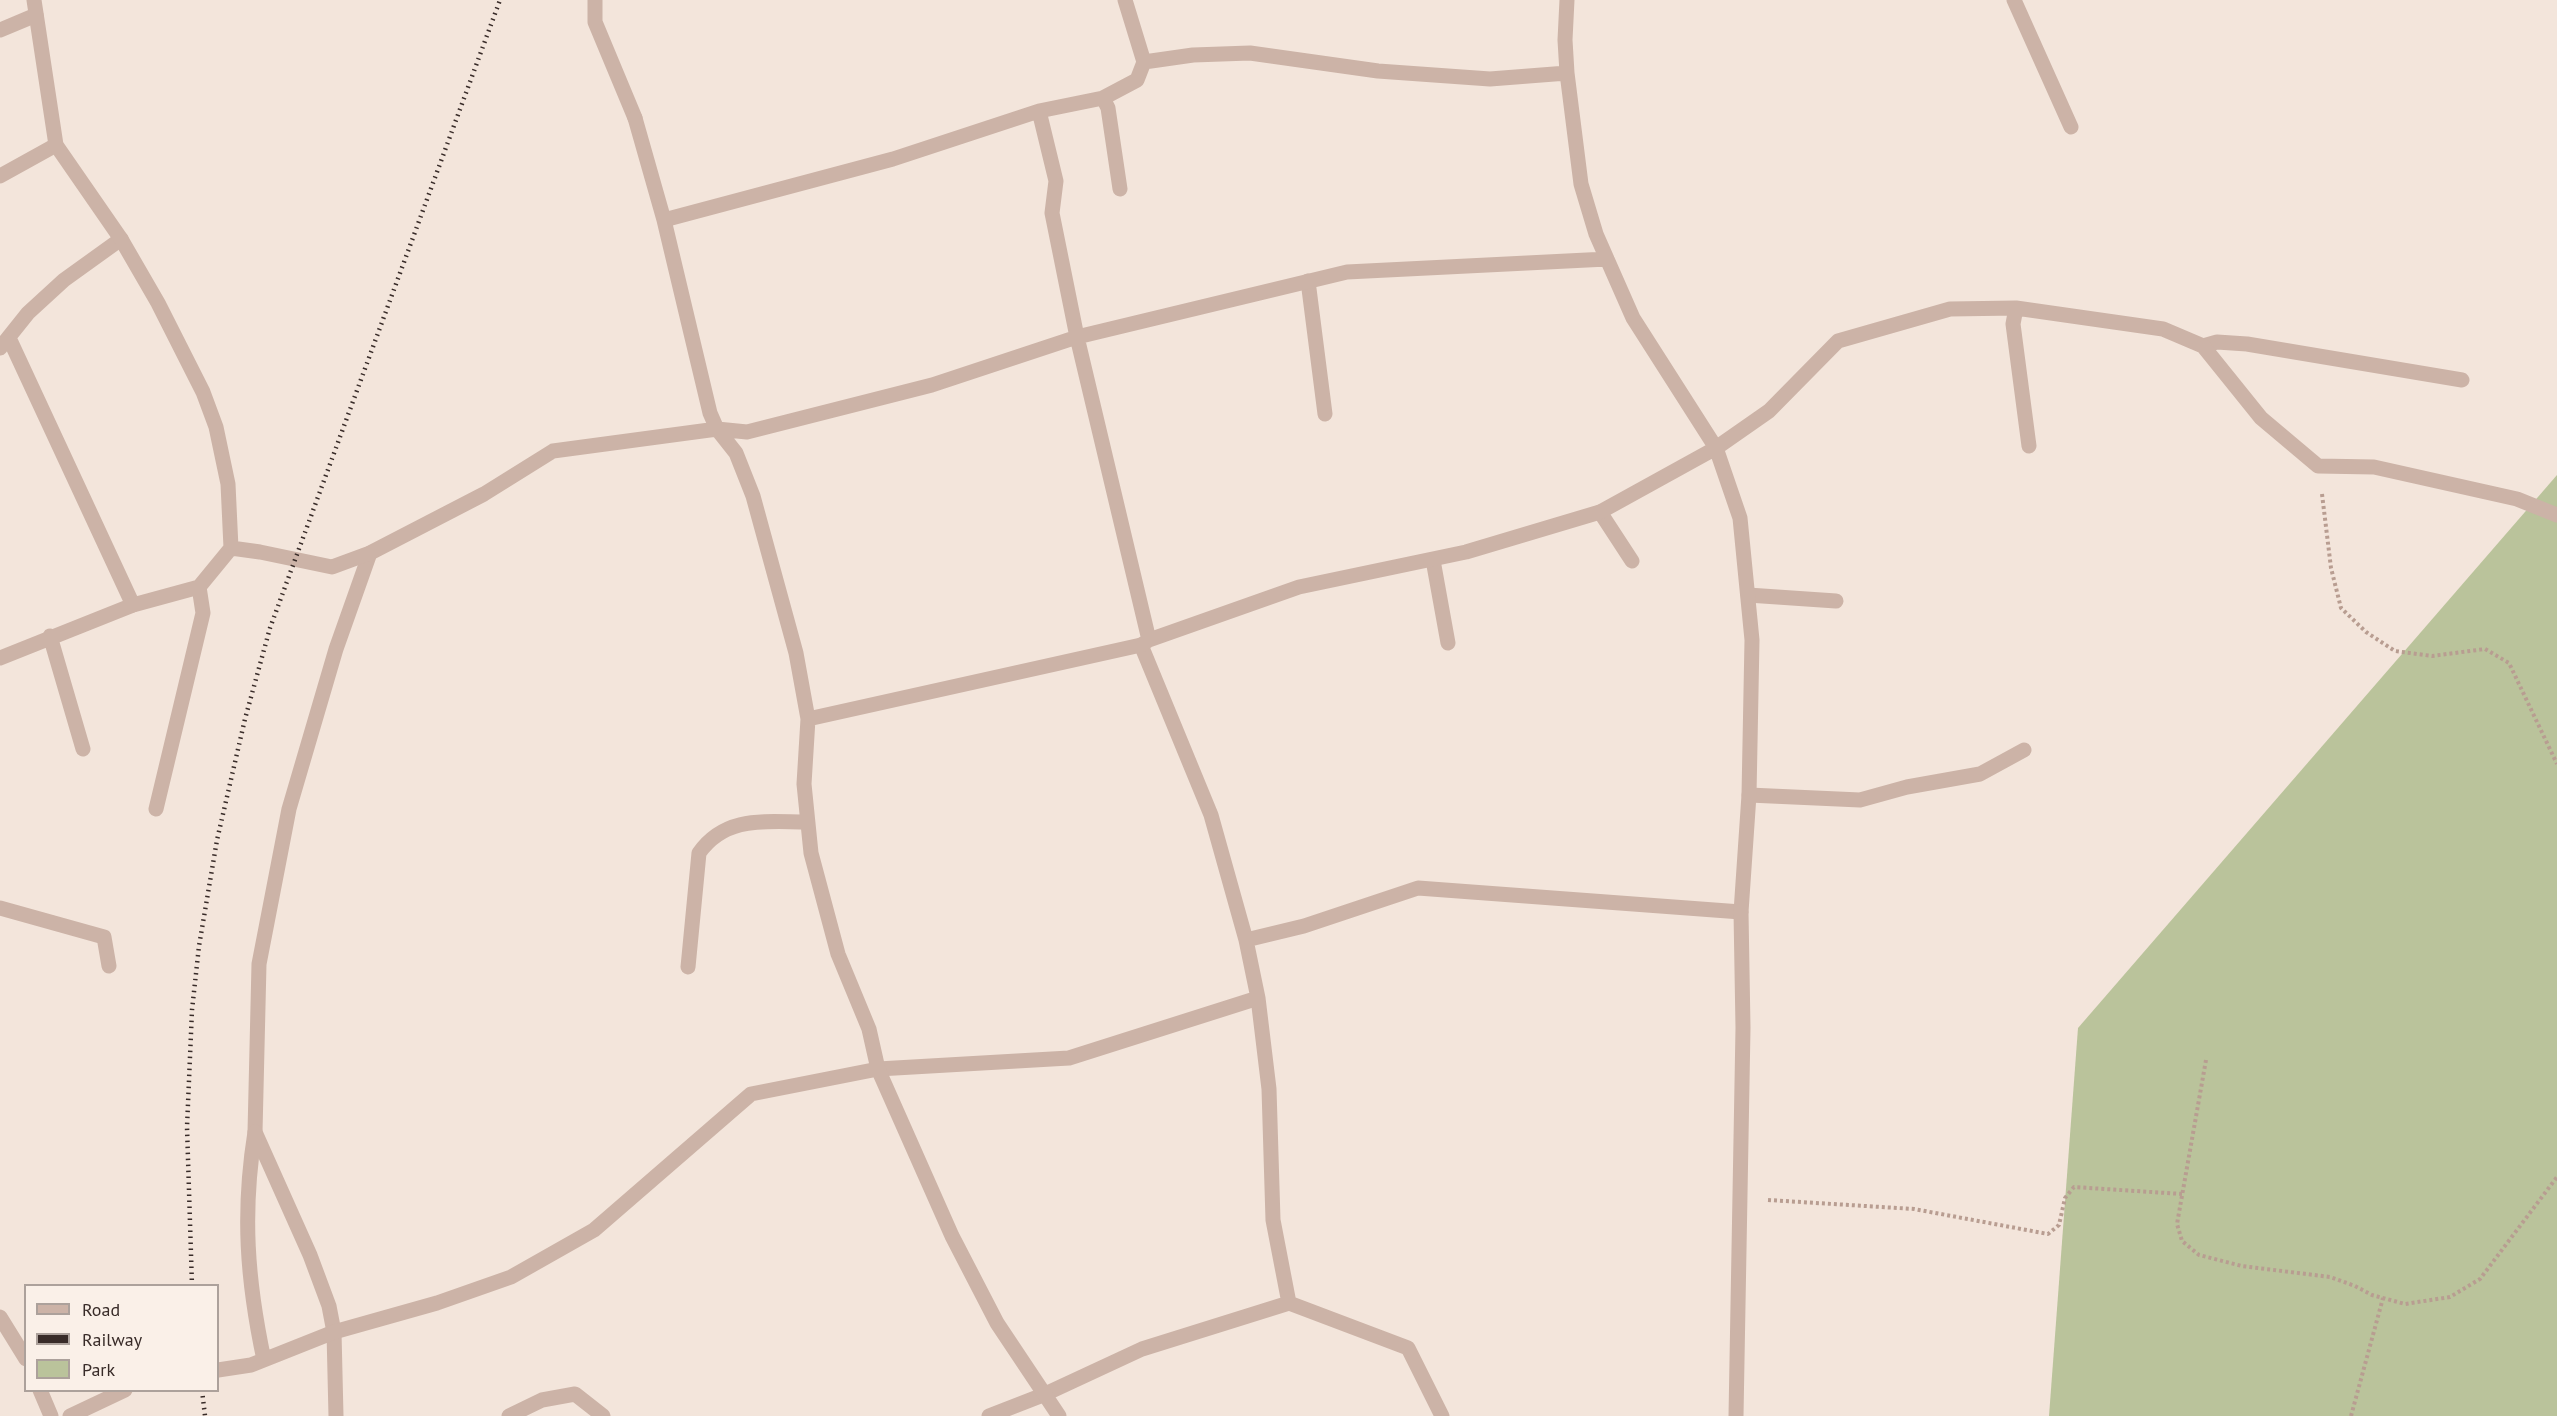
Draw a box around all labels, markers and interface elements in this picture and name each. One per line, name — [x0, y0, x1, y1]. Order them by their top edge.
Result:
legend — [24, 1284, 219, 1392]
text: Road — [82, 1298, 120, 1321]
text: Railway — [82, 1328, 142, 1351]
text: Park — [82, 1358, 115, 1381]

